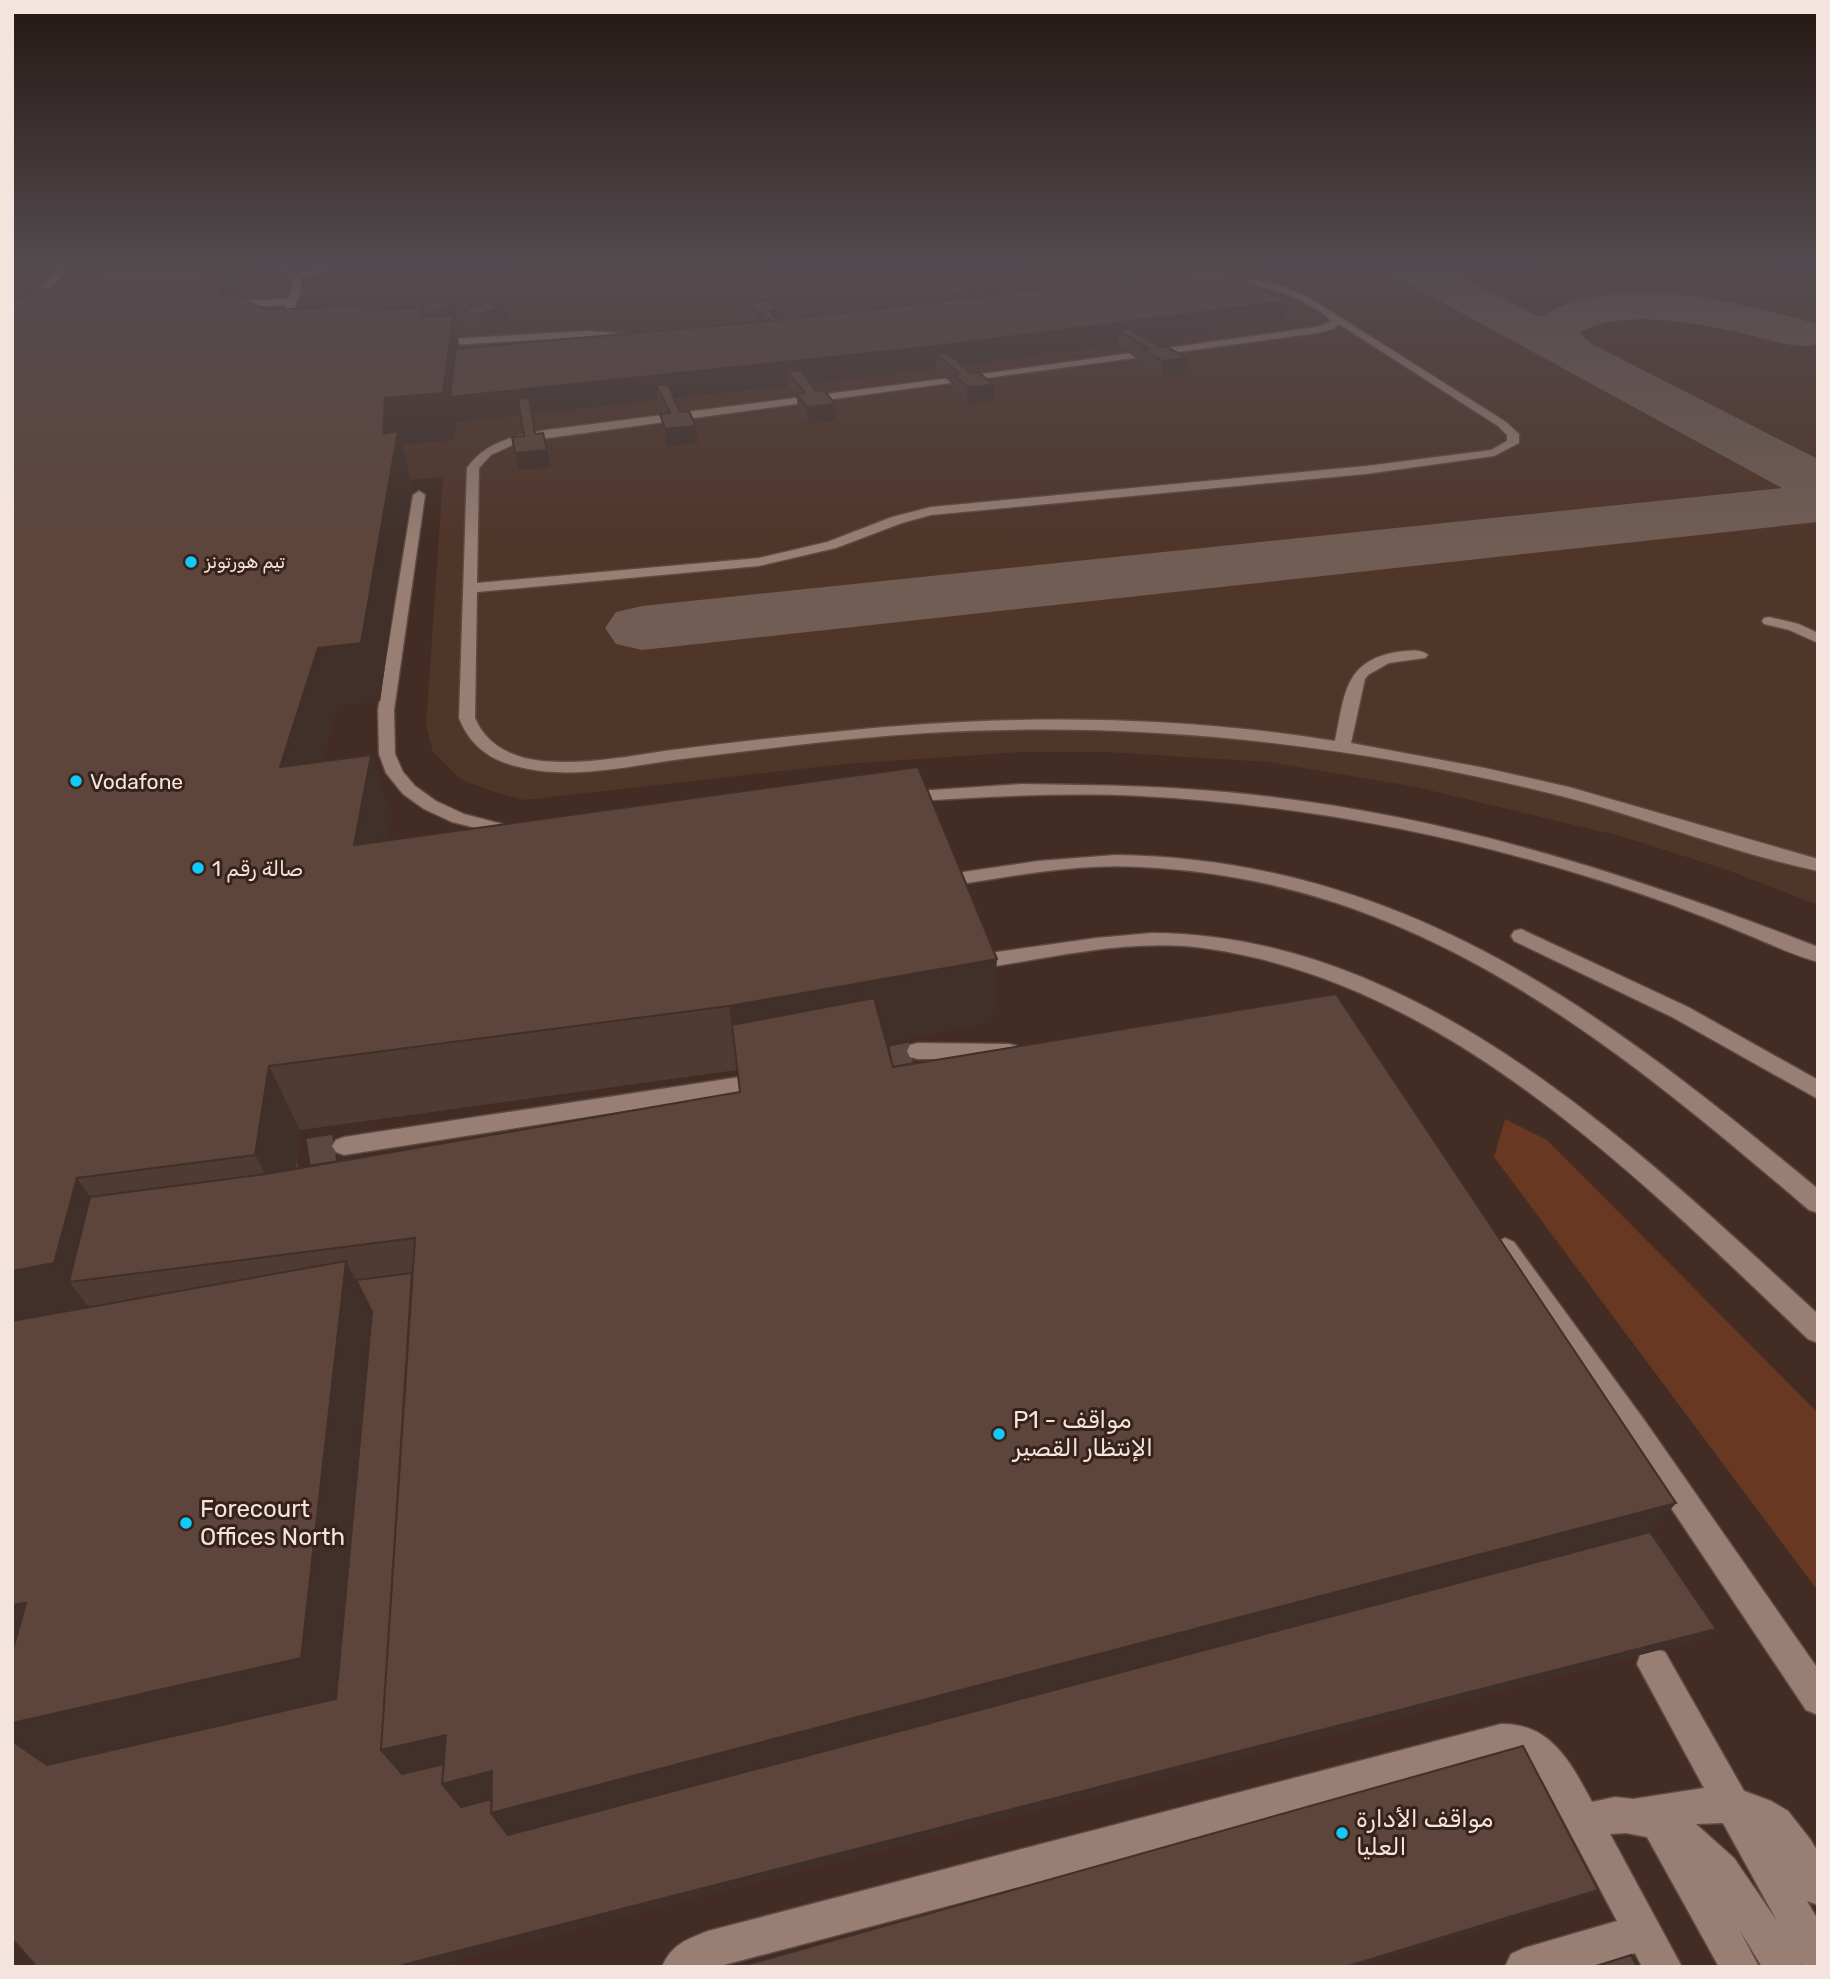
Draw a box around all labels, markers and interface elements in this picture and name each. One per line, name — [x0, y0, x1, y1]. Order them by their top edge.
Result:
place label: تيم هورتونز — [204, 551, 285, 574]
marker: تيم هورتونز — [183, 554, 199, 570]
place label: Vodafone — [90, 769, 183, 794]
marker: Vodafone — [68, 773, 84, 789]
place label: صالة رقم 1 — [212, 856, 303, 883]
marker: صالة رقم 1 — [190, 860, 206, 876]
place label: P1 - مواقف الإنتظار القصير — [1011, 1406, 1153, 1462]
marker: P1 - مواقف الإنتظار القصير — [991, 1426, 1007, 1442]
place label: Forecourt Offices North — [200, 1495, 345, 1551]
marker: Forecourt Offices North — [178, 1515, 194, 1531]
place label: مواقف الأدارة العليا — [1356, 1805, 1493, 1861]
marker: مواقف الأدارة العليا — [1334, 1825, 1350, 1841]

